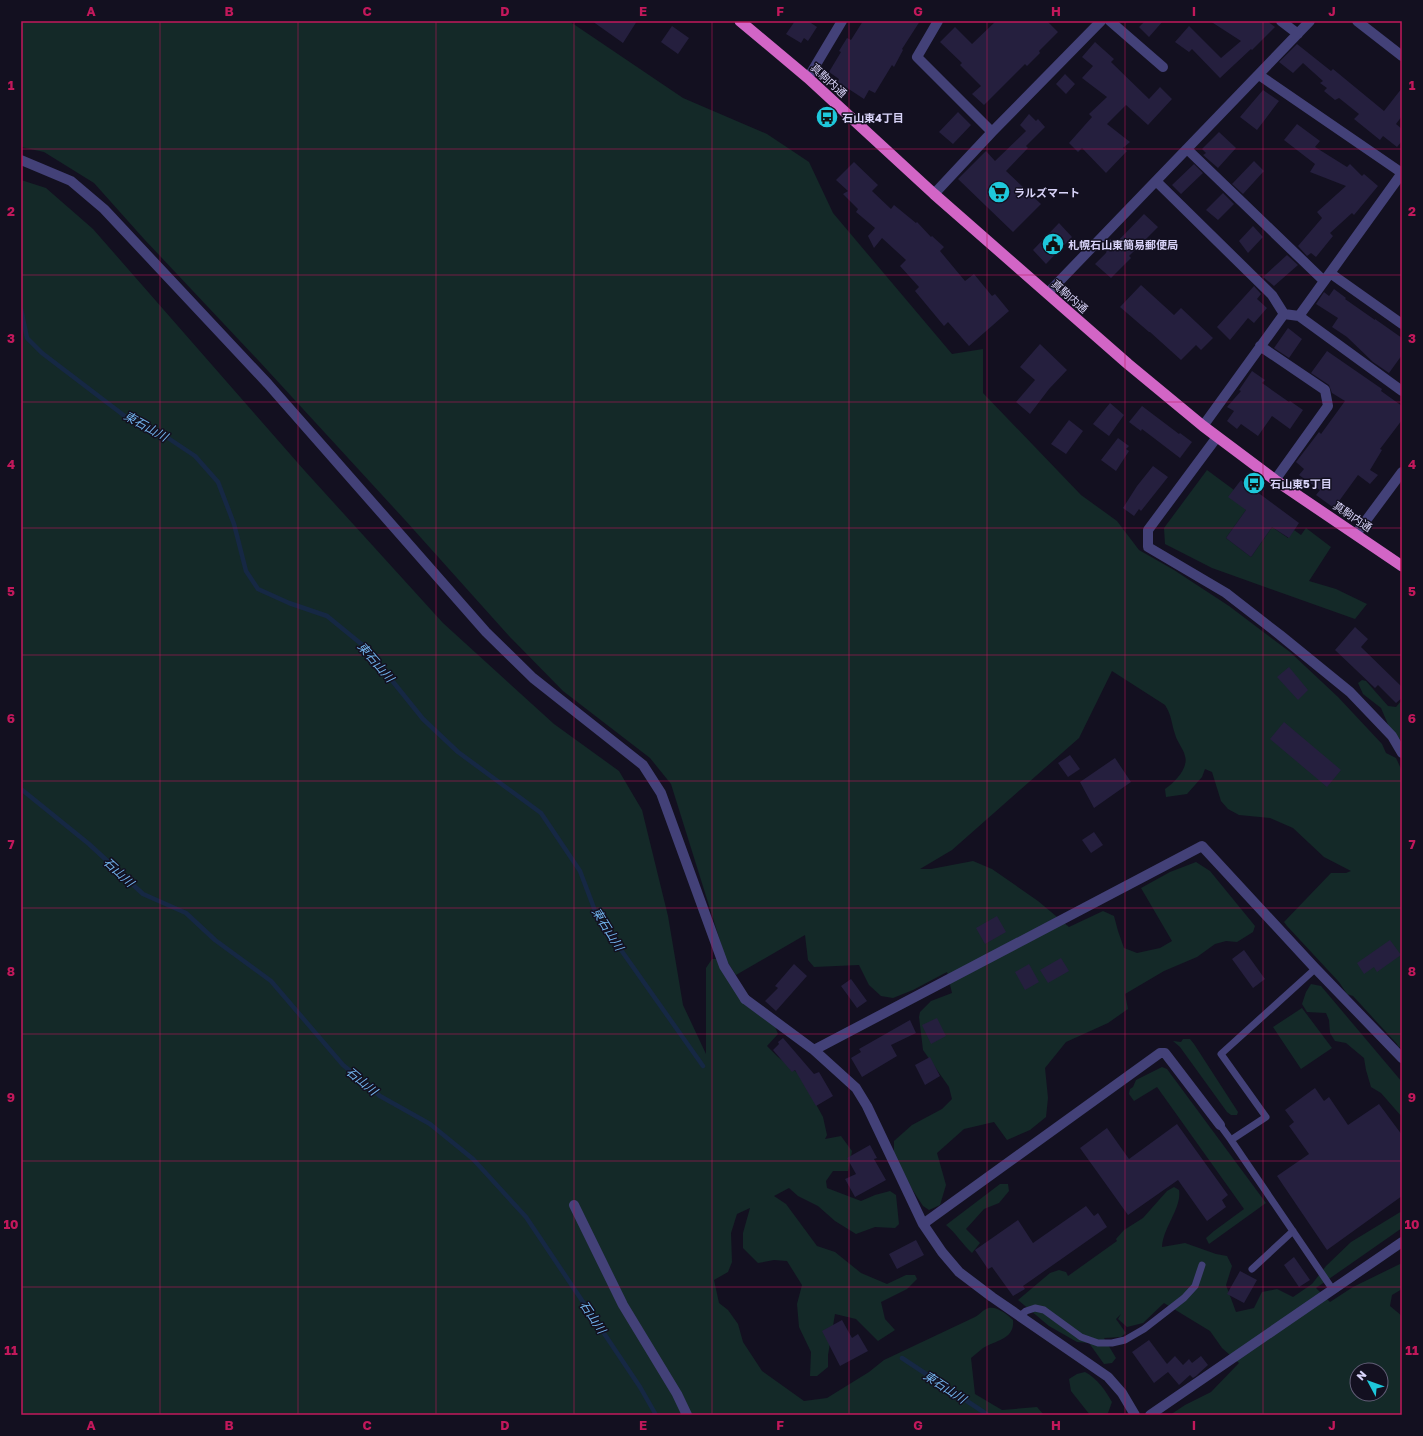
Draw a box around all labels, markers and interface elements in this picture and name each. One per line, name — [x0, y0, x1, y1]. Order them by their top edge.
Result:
text: A — [86, 3, 96, 19]
text: B — [224, 3, 234, 19]
text: C — [362, 3, 372, 19]
text: D — [500, 3, 510, 19]
text: E — [639, 3, 647, 19]
text: F — [776, 3, 784, 19]
text: G — [913, 3, 923, 19]
text: H — [1051, 3, 1061, 19]
text: I — [1192, 3, 1196, 19]
text: J — [1328, 3, 1336, 19]
street label: 真駒内通 — [808, 60, 850, 100]
text: 1 — [8, 77, 15, 93]
text: 1 — [1409, 77, 1416, 93]
bus stop icon: 石山東4丁目 — [814, 104, 840, 130]
place label: 石山東4丁目 — [842, 111, 904, 124]
supermarket icon: ラルズマート — [986, 179, 1012, 205]
place label: ラルズマート — [1014, 186, 1080, 199]
text: 2 — [7, 203, 15, 219]
text: 2 — [1408, 203, 1416, 219]
public building icon: 札幌石山東簡易郵便局 — [1040, 231, 1066, 257]
place label: 札幌石山東簡易郵便局 — [1068, 238, 1178, 251]
street label: 真駒内通 — [1049, 277, 1091, 315]
text: 3 — [7, 330, 15, 346]
text: 3 — [1408, 330, 1416, 346]
water label: 東石山川 — [121, 408, 172, 445]
text: 4 — [7, 456, 15, 472]
text: 4 — [1408, 456, 1416, 472]
bus stop icon: 石山東5丁目 — [1241, 470, 1267, 496]
place label: 石山東5丁目 — [1270, 477, 1332, 490]
street label: 真駒内通 — [1331, 498, 1375, 534]
text: 5 — [7, 583, 15, 599]
text: 5 — [1408, 583, 1416, 599]
water label: 東石山川 — [355, 639, 399, 687]
text: 6 — [7, 710, 15, 726]
text: 6 — [1408, 710, 1416, 726]
text: 7 — [7, 836, 15, 852]
text: 7 — [1408, 836, 1416, 852]
water label: 石山川 — [101, 854, 139, 891]
water label: 東石山川 — [589, 905, 628, 955]
text: 8 — [7, 963, 15, 979]
text: 8 — [1408, 963, 1416, 979]
water label: 石山川 — [343, 1064, 382, 1100]
text: 9 — [7, 1089, 15, 1105]
text: 9 — [1408, 1089, 1416, 1105]
text: 10 — [3, 1216, 19, 1232]
text: 10 — [1404, 1216, 1420, 1232]
water label: 石山川 — [577, 1298, 610, 1338]
text: 11 — [4, 1342, 18, 1358]
text: 11 — [1405, 1342, 1419, 1358]
north arrow — [1349, 1362, 1389, 1402]
water label: 東石山川 — [921, 1368, 971, 1407]
text: N — [1353, 1368, 1369, 1383]
text: A — [86, 1417, 96, 1433]
text: B — [224, 1417, 234, 1433]
text: C — [362, 1417, 372, 1433]
text: D — [500, 1417, 510, 1433]
text: E — [639, 1417, 647, 1433]
text: F — [776, 1417, 784, 1433]
text: G — [913, 1417, 923, 1433]
text: H — [1051, 1417, 1061, 1433]
text: I — [1192, 1417, 1196, 1433]
text: J — [1328, 1417, 1336, 1433]

